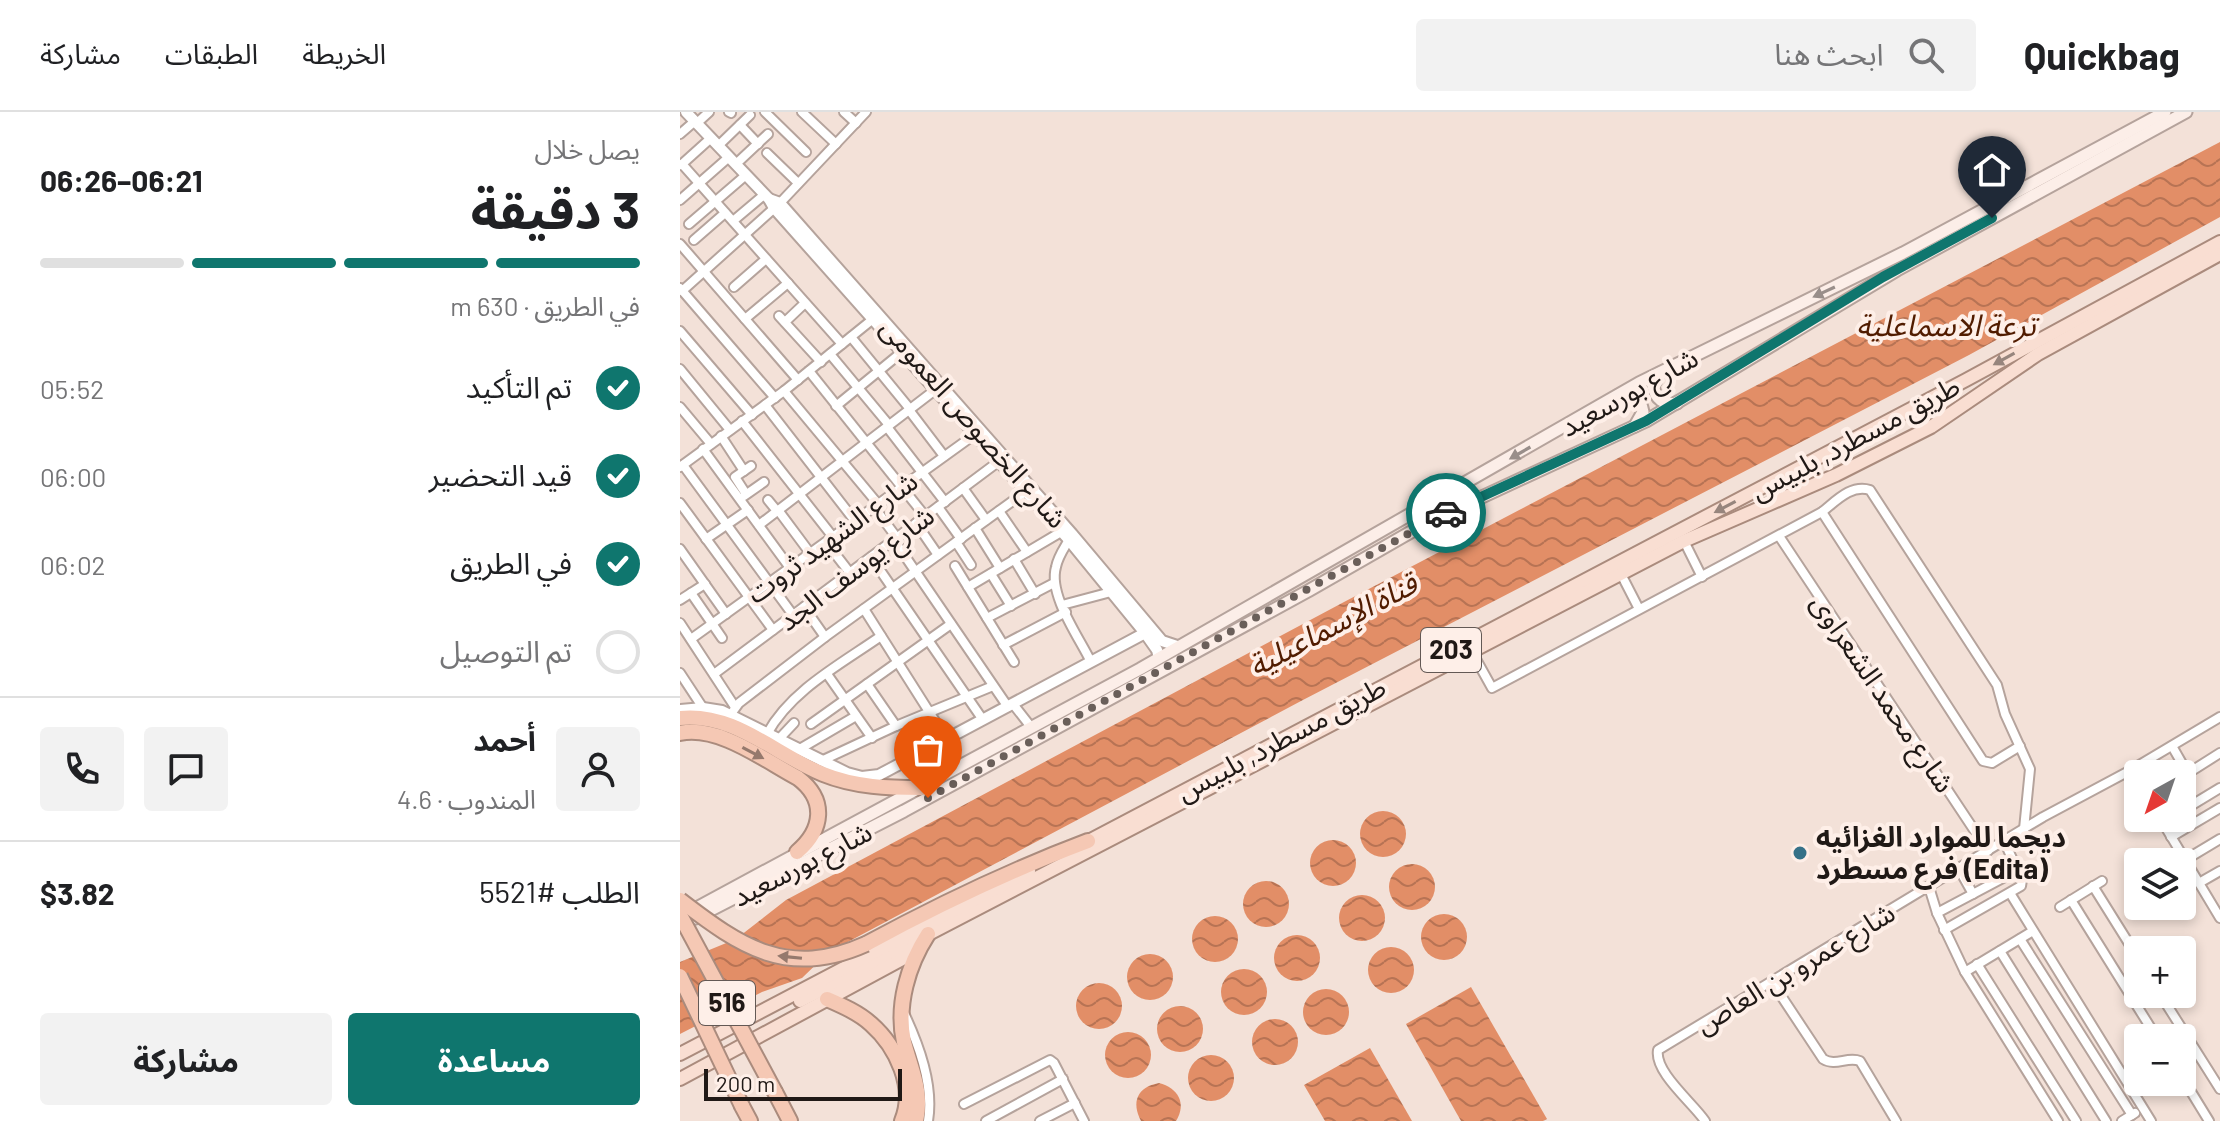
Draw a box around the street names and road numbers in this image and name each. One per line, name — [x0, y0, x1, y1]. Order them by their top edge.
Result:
street label: شارع الخصوص العمومى — [871, 310, 1075, 538]
street label: شارع بورسعيد — [1554, 339, 1706, 447]
street label: طريق مسطرد, بلبيس — [1744, 368, 1966, 508]
street label: شارع الشهيد ثروت — [739, 463, 926, 614]
street label: شارع يوسف الجد — [771, 497, 943, 641]
street label: شارع محمد الشعراوى — [1801, 587, 1963, 801]
road number: 203 — [1421, 628, 1481, 672]
street label: طريق مسطرد, بلبيس — [1170, 669, 1392, 809]
street label: شارع بورسعيد — [726, 813, 879, 917]
street label: شارع عمرو بن العاص — [1689, 894, 1903, 1044]
road number: 516 — [699, 981, 755, 1025]

